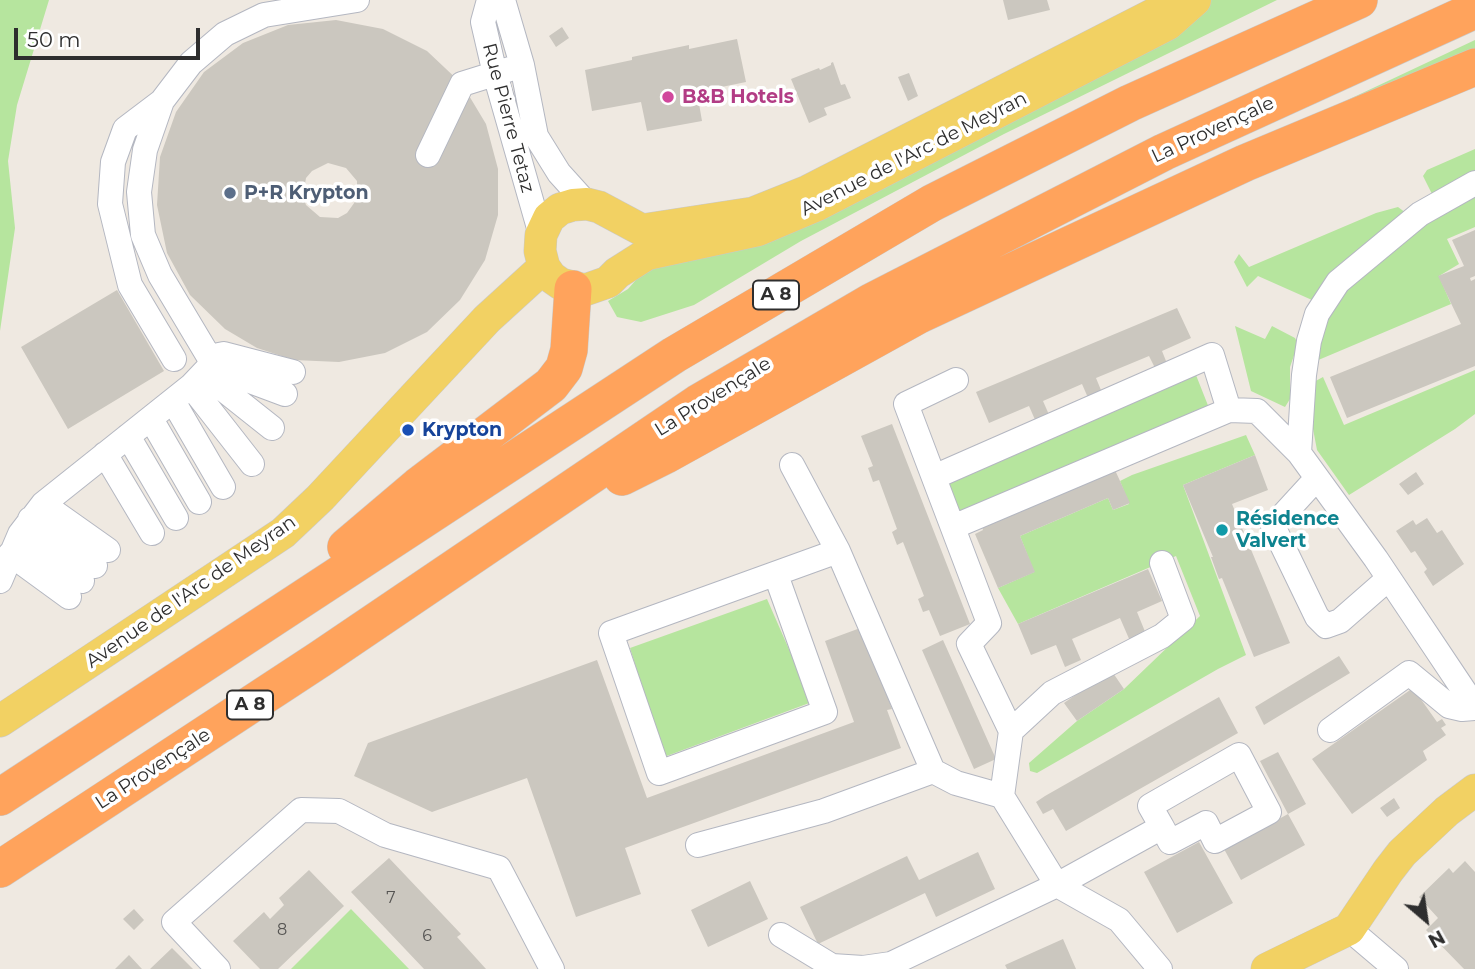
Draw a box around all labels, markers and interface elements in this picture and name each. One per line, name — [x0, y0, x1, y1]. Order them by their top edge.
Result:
scale bar — [18, 14, 203, 58]
text: 50 m — [27, 27, 81, 52]
street label: Rue Pierre Tetaz — [477, 41, 539, 195]
place label: B&B Hotels — [682, 86, 794, 108]
street label: Avenue de l'Arc de Meyran — [797, 87, 1031, 221]
marker: B&B Hotels — [660, 89, 676, 105]
street label: La Provençale — [1148, 92, 1278, 168]
place label: P+R Krypton — [244, 182, 369, 204]
marker: P+R Krypton — [222, 185, 238, 201]
road number: A 8 — [753, 281, 799, 310]
street label: La Provençale — [651, 352, 775, 442]
place label: Krypton — [422, 419, 502, 441]
marker: Krypton — [400, 422, 416, 438]
place label: Résidence Valvert — [1236, 508, 1339, 552]
street label: Avenue de l'Arc de Meyran — [82, 511, 300, 673]
marker: Résidence Valvert — [1214, 522, 1230, 538]
road number: A 8 — [227, 690, 273, 720]
street label: La Provençale — [91, 723, 215, 815]
north arrow — [1391, 885, 1461, 955]
house number: 7 — [386, 888, 396, 908]
house number: 8 — [277, 920, 287, 940]
text: N — [1424, 925, 1449, 953]
house number: 6 — [422, 926, 432, 946]

